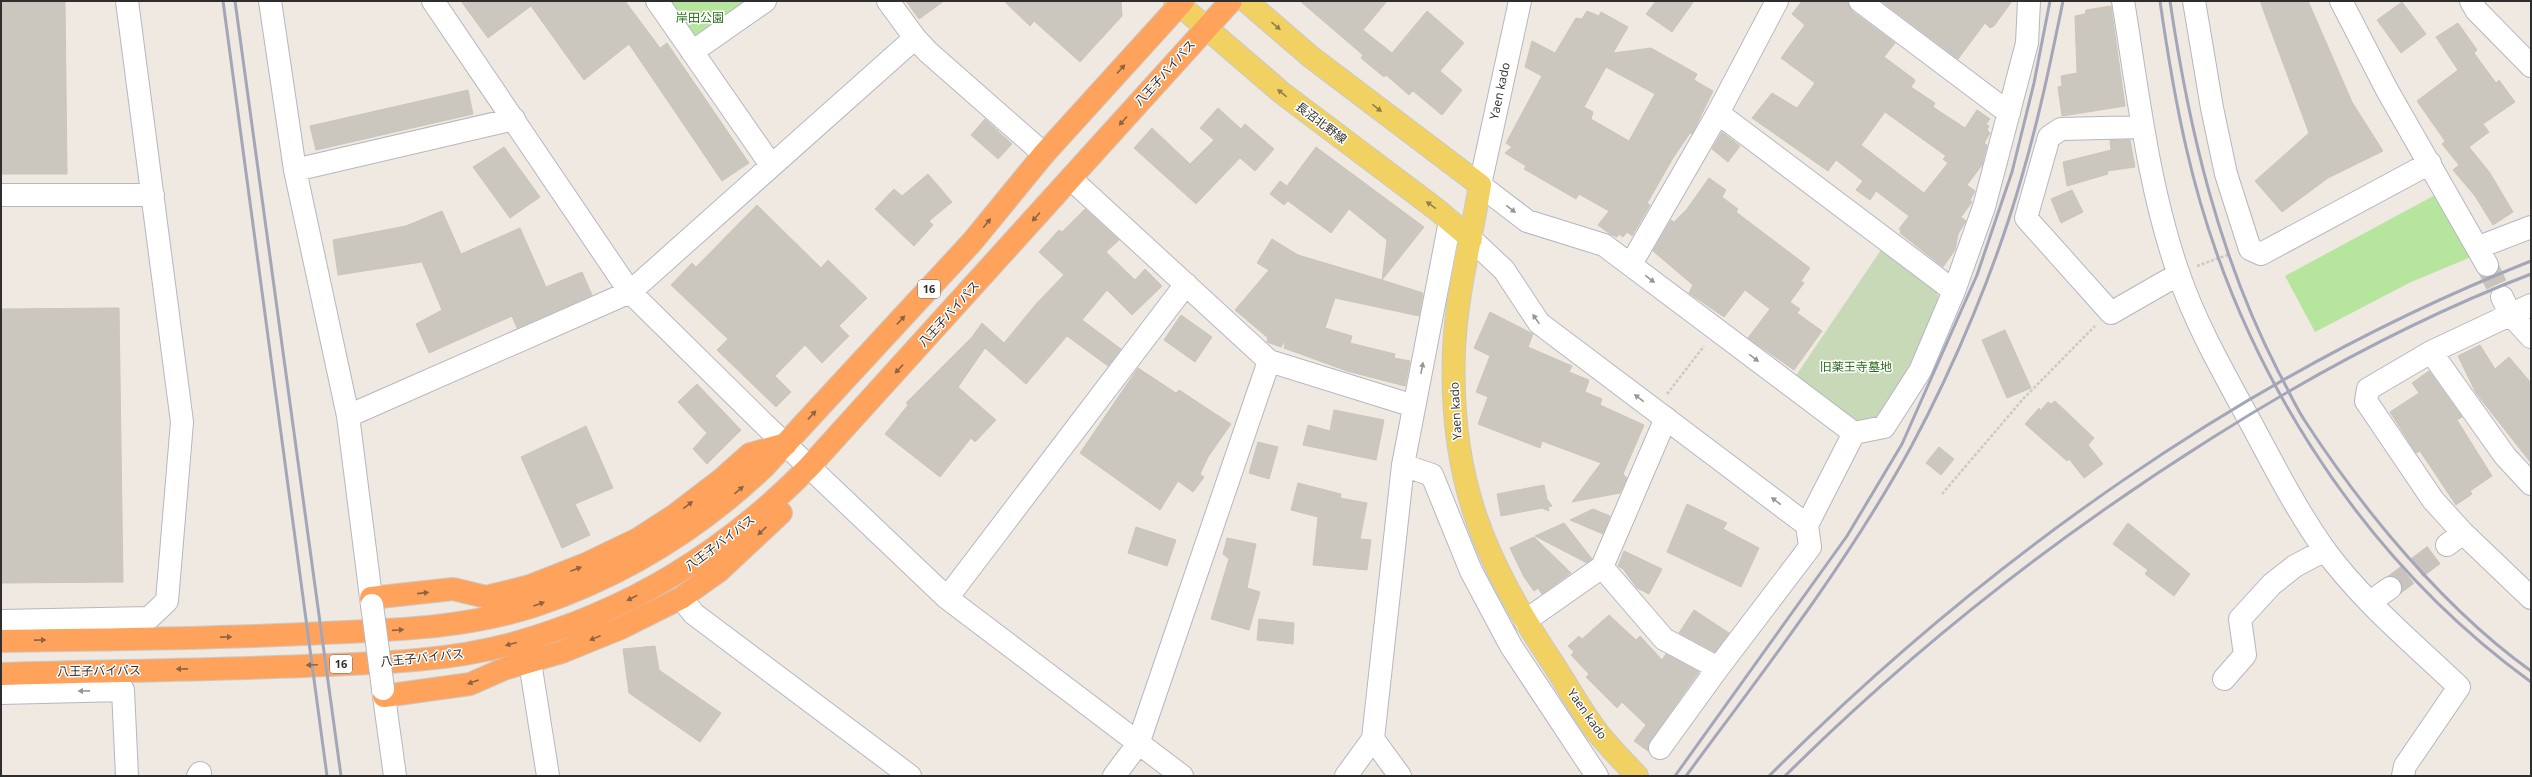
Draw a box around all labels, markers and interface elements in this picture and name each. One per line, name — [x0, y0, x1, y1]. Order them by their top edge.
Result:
park label: 岸田公園 — [676, 9, 724, 26]
one-way arrow — [1271, 22, 1281, 31]
street label: 八王子バイパス — [1130, 36, 1199, 109]
street label: Yaen kado — [1485, 61, 1514, 121]
one-way arrow — [1117, 63, 1126, 74]
one-way arrow — [1276, 89, 1287, 97]
street label: 長沼北野線 — [1292, 98, 1350, 147]
one-way arrow — [1371, 104, 1382, 112]
one-way arrow — [1119, 116, 1128, 125]
one-way arrow — [1425, 201, 1436, 209]
one-way arrow — [1506, 205, 1517, 213]
one-way arrow — [1032, 213, 1041, 222]
one-way arrow — [983, 218, 992, 229]
one-way arrow — [1645, 275, 1656, 284]
street label: 八王子バイパス — [914, 277, 983, 350]
road number: 16 — [918, 280, 940, 298]
one-way arrow — [1532, 313, 1540, 324]
one-way arrow — [896, 315, 905, 325]
one-way arrow — [1749, 353, 1759, 361]
park label: 旧薬王寺墓地 — [1820, 358, 1892, 375]
one-way arrow — [1419, 361, 1425, 374]
one-way arrow — [894, 364, 904, 374]
street label: Yaen kado — [1445, 382, 1466, 440]
one-way arrow — [1633, 394, 1644, 402]
one-way arrow — [807, 411, 816, 420]
one-way arrow — [734, 485, 745, 494]
one-way arrow — [1771, 497, 1782, 505]
one-way arrow — [683, 501, 694, 509]
street label: 八王子バイパス — [681, 511, 758, 575]
one-way arrow — [757, 526, 767, 536]
one-way arrow — [570, 565, 582, 571]
one-way arrow — [417, 589, 429, 596]
one-way arrow — [626, 595, 638, 601]
one-way arrow — [533, 601, 545, 607]
one-way arrow — [392, 626, 404, 633]
one-way arrow — [220, 634, 233, 640]
one-way arrow — [589, 636, 601, 642]
one-way arrow — [34, 637, 47, 643]
one-way arrow — [504, 641, 517, 647]
street label: 八王子バイパス — [379, 645, 464, 670]
road number: 16 — [330, 655, 352, 673]
street label: 八王子バイパス — [57, 661, 141, 680]
one-way arrow — [306, 662, 318, 669]
one-way arrow — [175, 666, 188, 672]
one-way arrow — [467, 679, 479, 685]
street label: Yaen kado — [1564, 685, 1611, 742]
one-way arrow — [77, 688, 90, 694]

